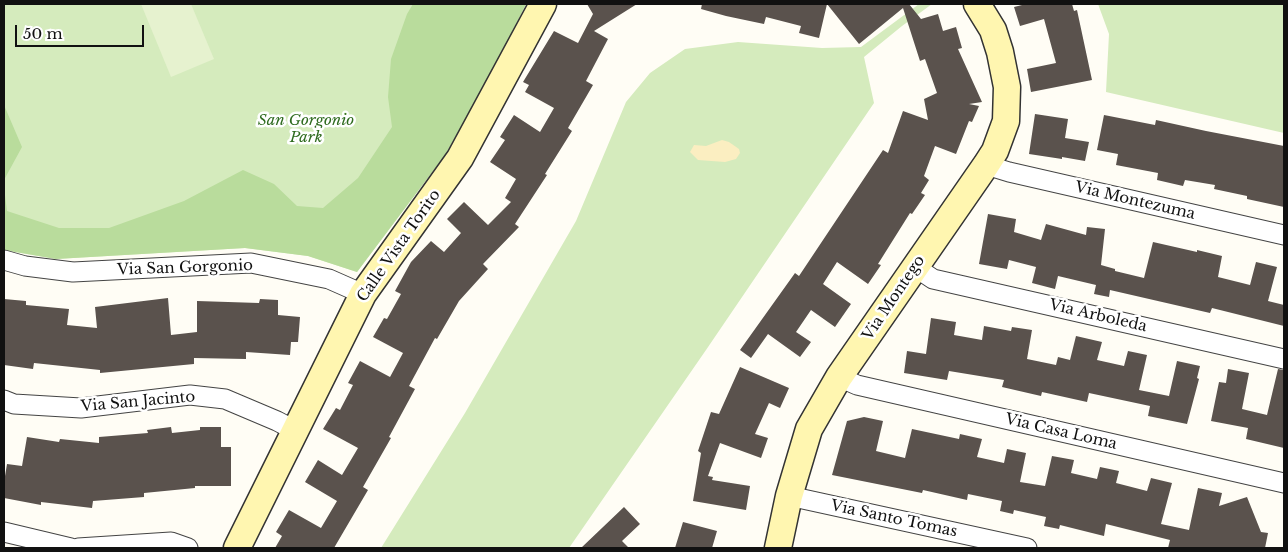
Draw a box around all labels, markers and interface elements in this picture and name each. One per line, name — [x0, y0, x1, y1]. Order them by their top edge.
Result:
scale bar — [18, 15, 146, 47]
text: 50 m — [23, 24, 63, 43]
park label: San Gorgonio Park — [258, 112, 354, 147]
street label: Via Montezuma — [1073, 178, 1197, 224]
street label: Calle Vista Torito — [354, 186, 444, 306]
street label: Via Montego — [859, 252, 929, 344]
street label: Via San Gorgonio — [117, 257, 253, 279]
street label: Via Arboleda — [1047, 296, 1149, 336]
street label: Via San Jacinto — [80, 388, 196, 416]
street label: Via Casa Loma — [1003, 410, 1119, 454]
street label: Via Santo Tomas — [829, 497, 959, 541]

